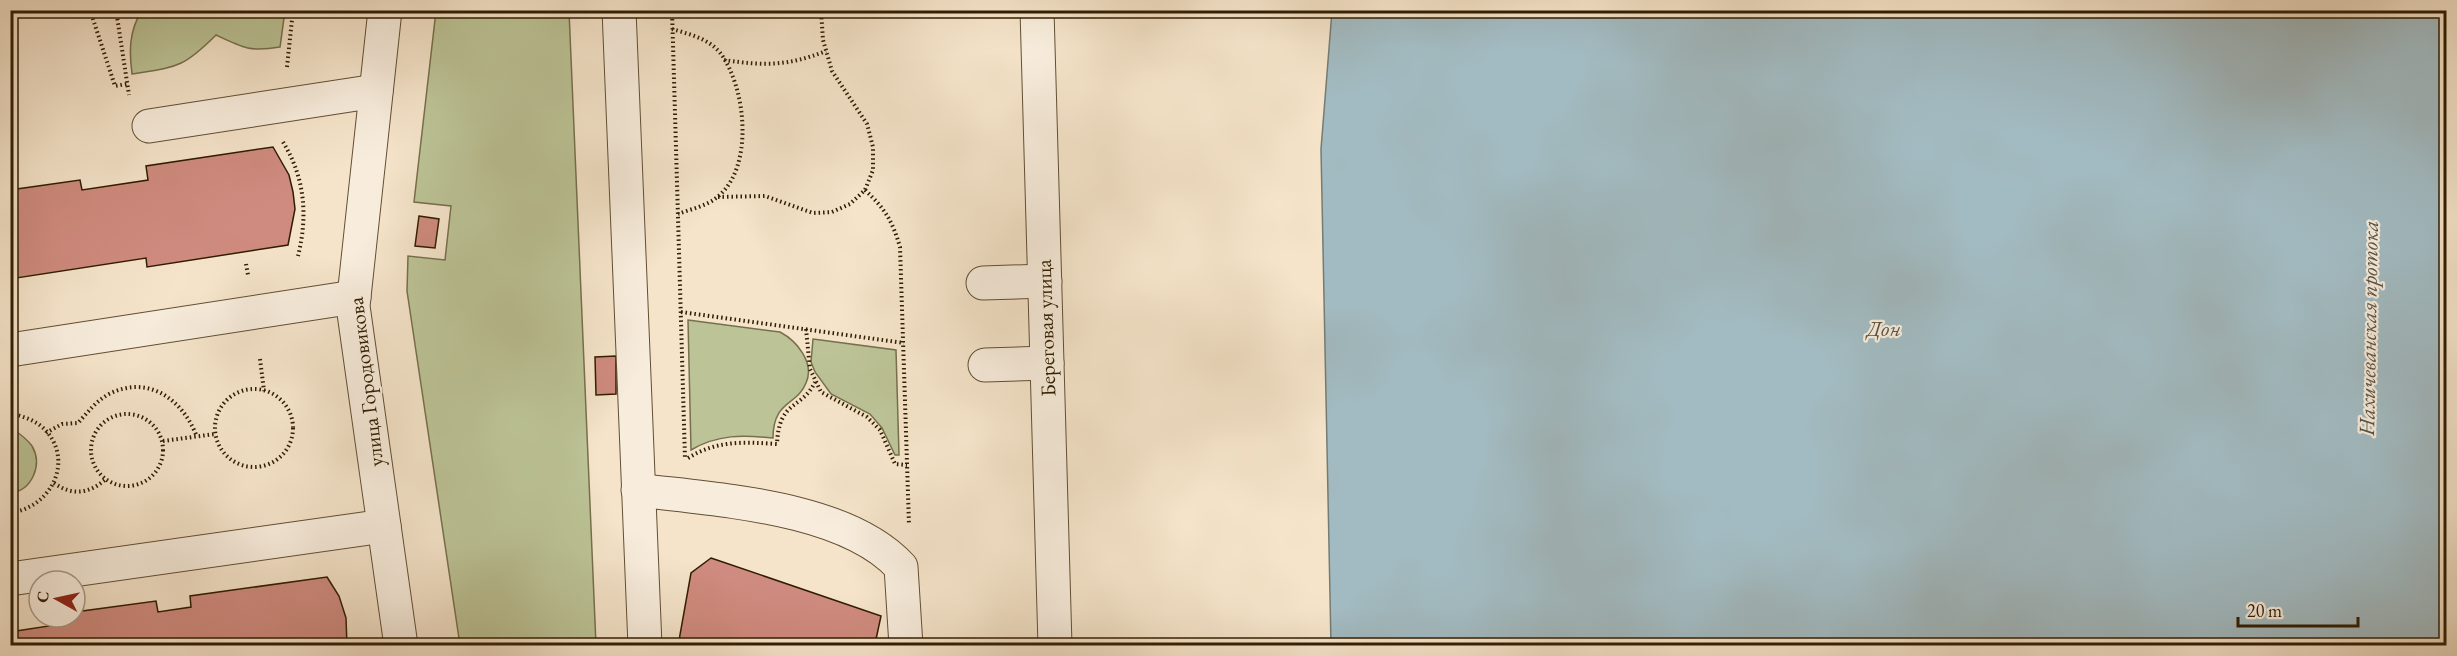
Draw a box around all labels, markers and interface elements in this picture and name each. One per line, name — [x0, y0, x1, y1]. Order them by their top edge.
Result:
water label: Нахичеванская протока — [2352, 220, 2385, 437]
street label: Береговая улица — [1030, 258, 1061, 397]
street label: улица Городовикова — [342, 295, 389, 468]
water label: Дон — [1865, 314, 1901, 343]
north arrow — [27, 569, 87, 629]
text: С — [31, 590, 54, 604]
scale bar — [2238, 590, 2358, 628]
text: 20 m — [2247, 599, 2282, 622]

